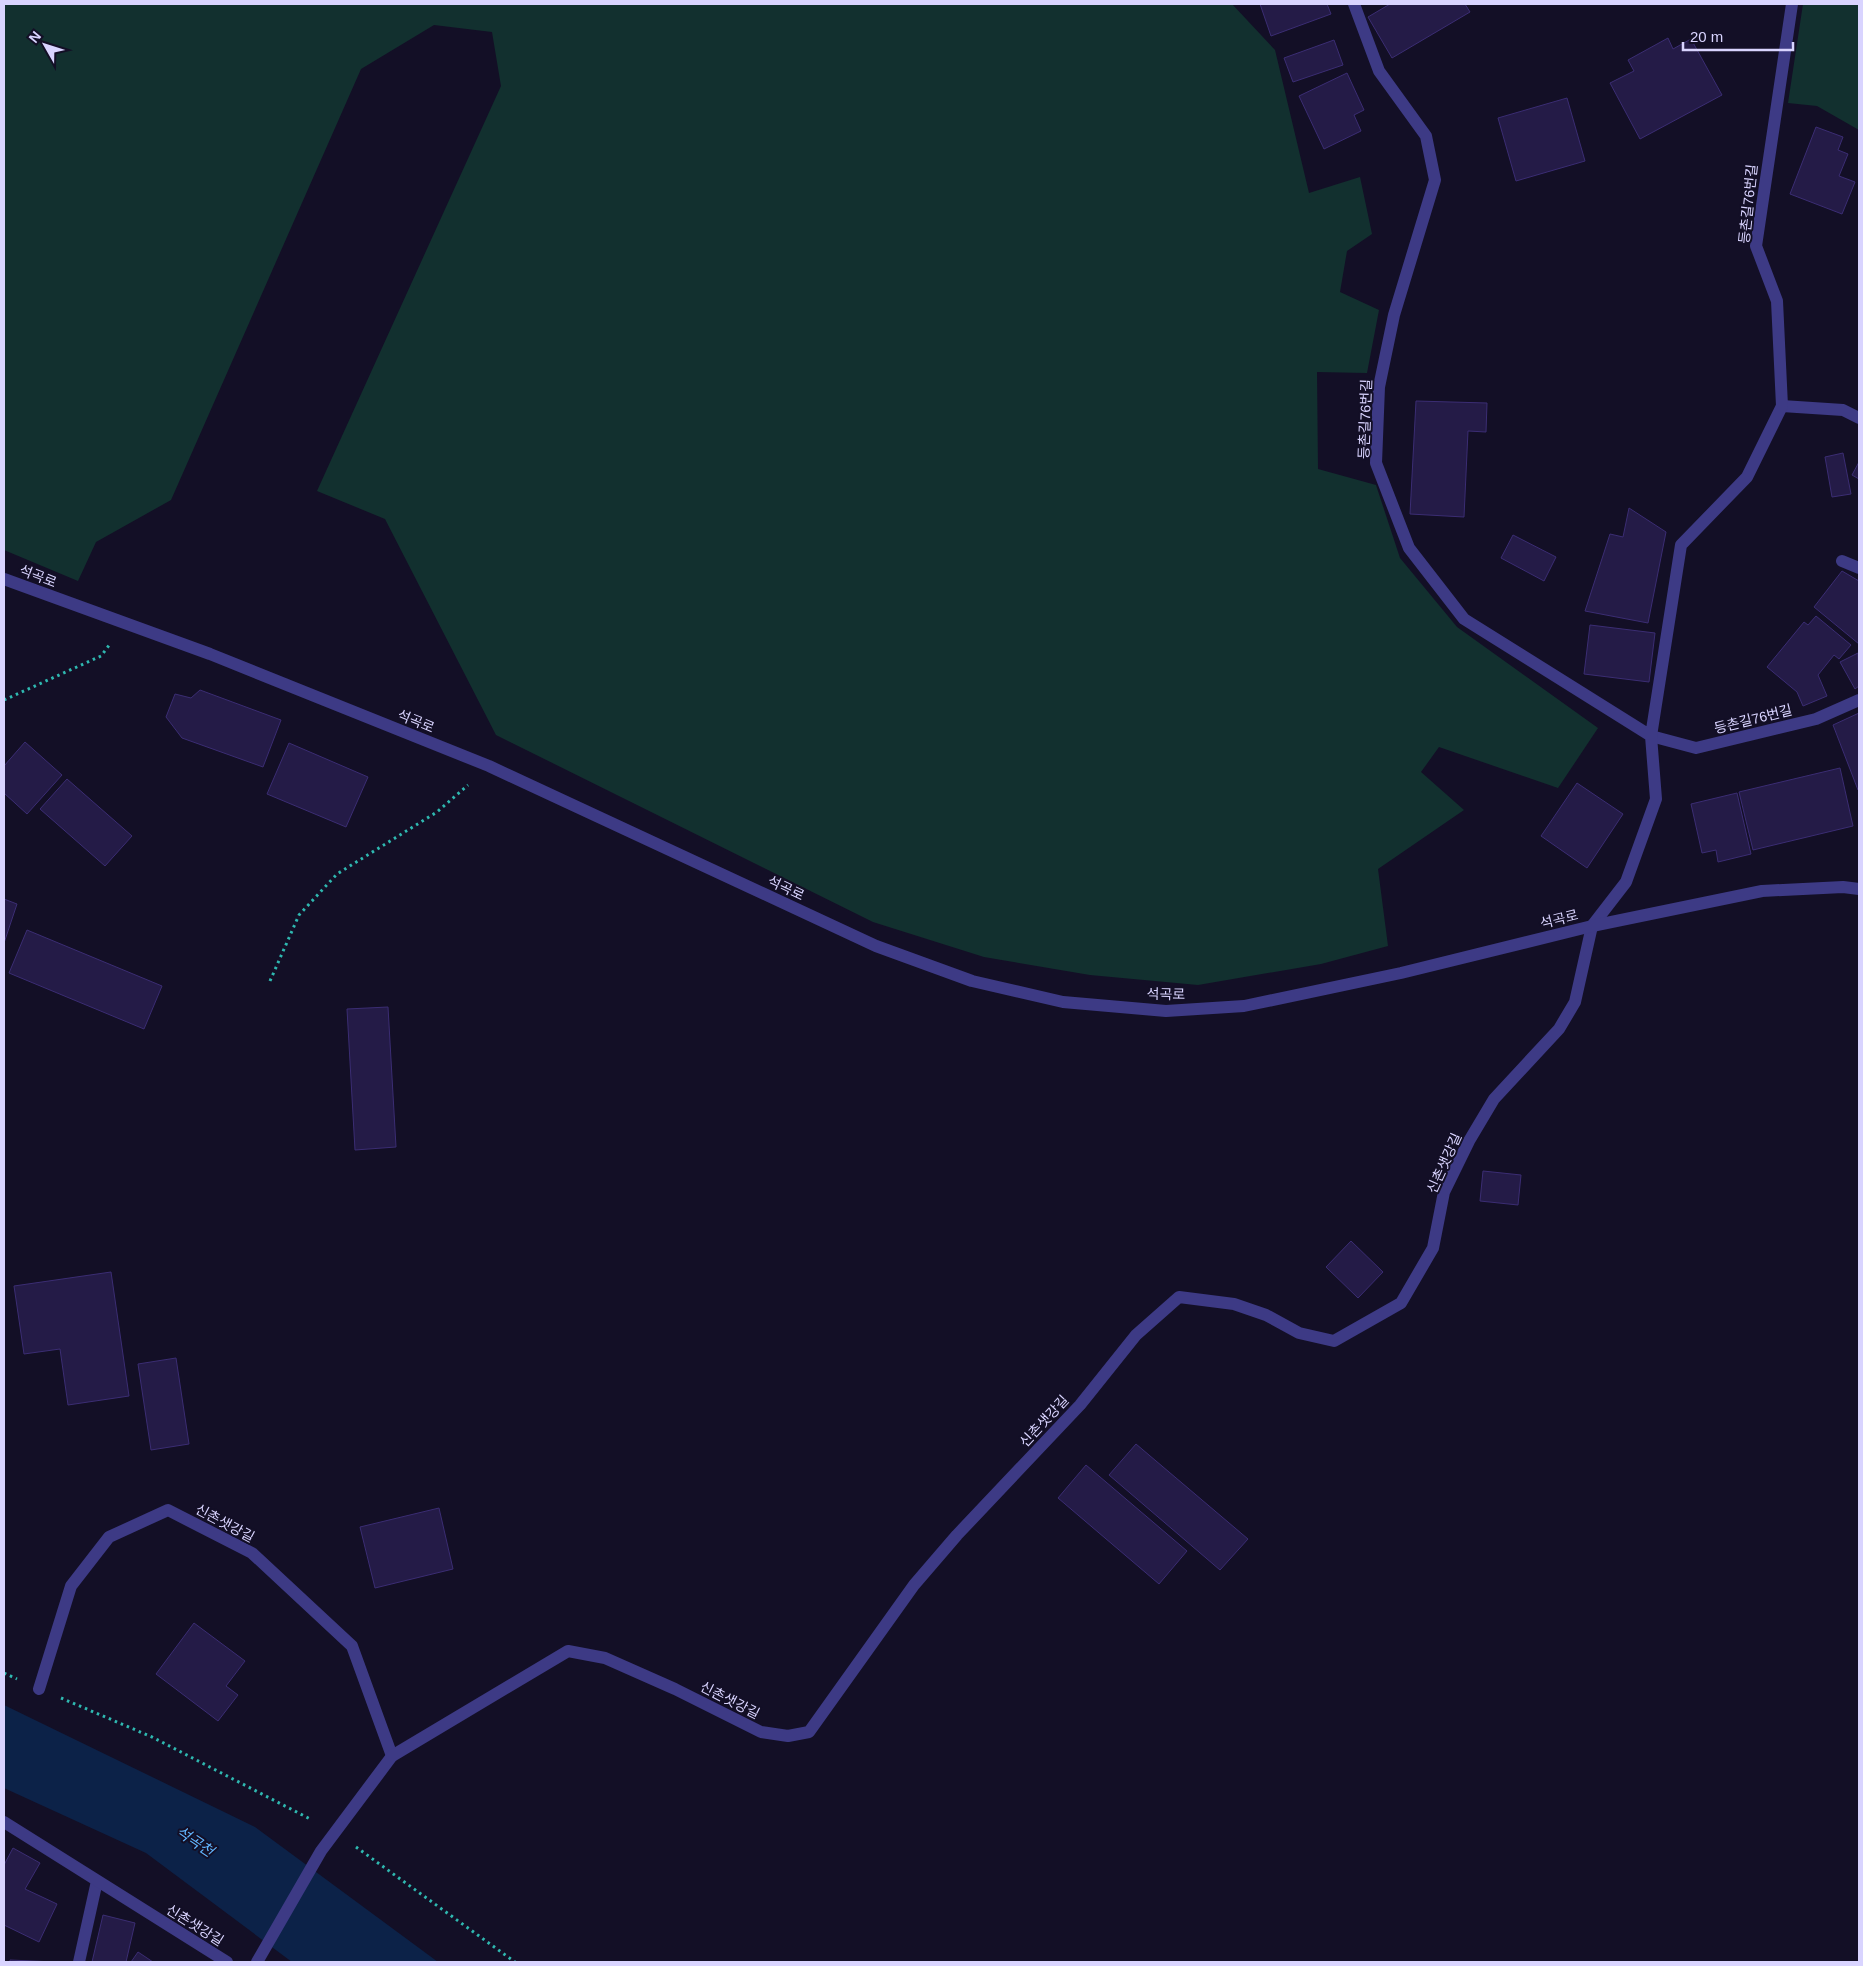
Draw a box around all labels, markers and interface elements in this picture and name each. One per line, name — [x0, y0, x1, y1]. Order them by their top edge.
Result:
north arrow — [20, 20, 70, 70]
scale bar — [1683, 20, 1793, 52]
text: N — [25, 28, 44, 46]
text: 20 m — [1690, 28, 1723, 45]
street label: 등촌길76번길 — [1736, 163, 1760, 245]
street label: 등촌길76번길 — [1356, 379, 1374, 459]
street label: 석곡로 — [17, 562, 59, 590]
street label: 등촌길76번길 — [1712, 702, 1794, 736]
street label: 석곡로 — [395, 706, 437, 736]
street label: 석곡로 — [765, 873, 807, 903]
street label: 석곡로 — [1538, 907, 1580, 931]
street label: 석곡로 — [1147, 986, 1186, 1002]
street label: 신촌샛강길 — [1424, 1130, 1464, 1196]
street label: 신촌샛강길 — [1016, 1392, 1072, 1450]
street label: 신촌샛강길 — [193, 1501, 257, 1545]
street label: 신촌샛강길 — [698, 1678, 762, 1722]
water label: 석곡천 — [173, 1822, 219, 1861]
street label: 신촌샛강길 — [163, 1901, 227, 1949]

